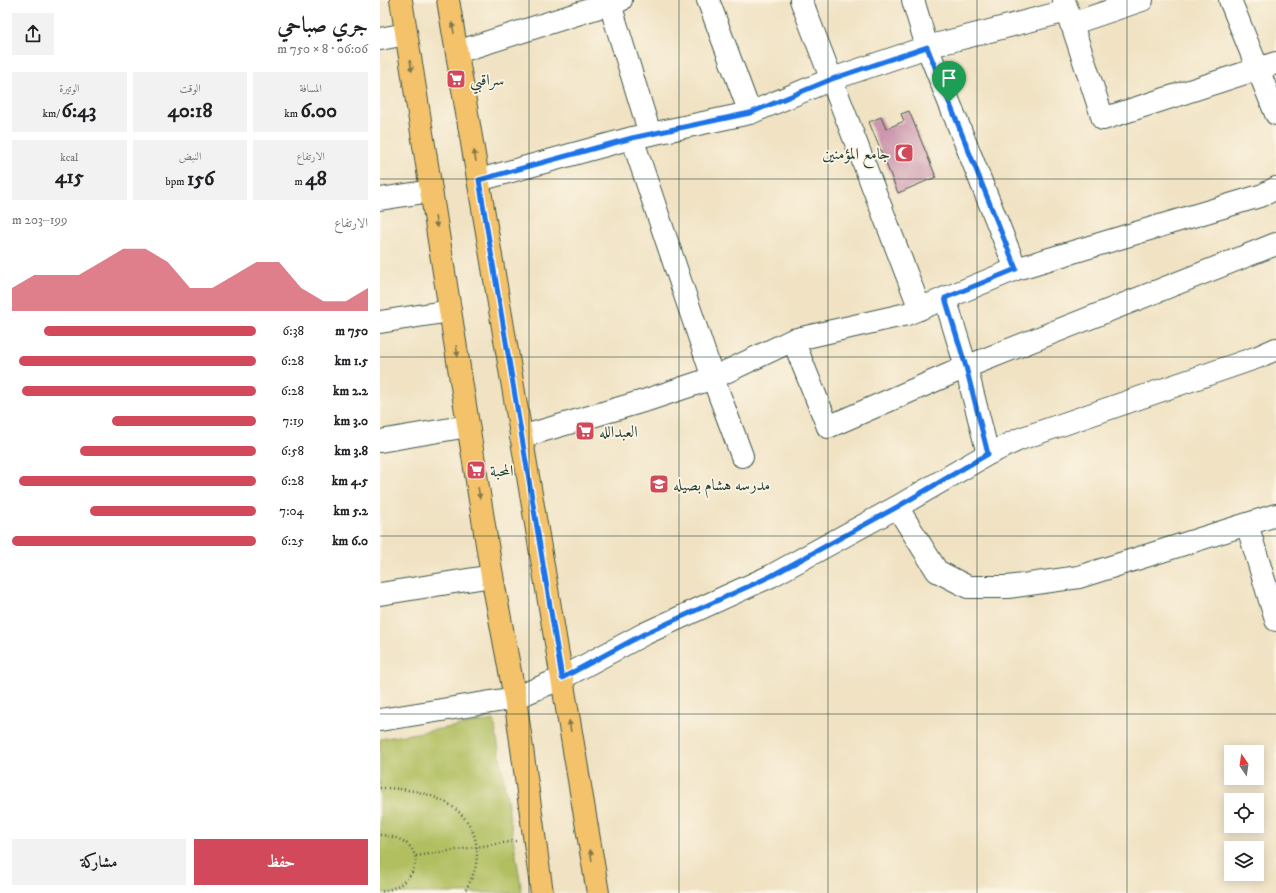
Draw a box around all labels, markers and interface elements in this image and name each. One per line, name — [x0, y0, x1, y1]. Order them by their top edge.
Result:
text: جري صباحي — [277, 12, 368, 39]
button: share — [12, 13, 54, 55]
one-way arrow — [450, 22, 456, 34]
text: 06:06 · 8 × 750 m — [277, 41, 368, 57]
one-way arrow — [408, 60, 414, 72]
pin — [932, 61, 966, 102]
icon: arrive — [938, 67, 960, 89]
supermarket icon: سراقبي — [445, 68, 467, 90]
place label: سراقبي — [470, 70, 504, 95]
text: الوتيرة — [59, 82, 79, 96]
text: الوقت — [179, 82, 201, 96]
text: المسافة — [299, 82, 322, 96]
text: 6:43 — [62, 99, 96, 124]
text: 40:18 — [168, 99, 212, 124]
text: 6.00 — [300, 99, 337, 124]
text: /km — [43, 107, 62, 121]
text: km — [284, 107, 300, 121]
mosque icon: جامع المؤمنين — [893, 142, 915, 164]
place label: جامع المؤمنين — [822, 144, 890, 169]
text: النبض — [179, 150, 201, 164]
text: الارتفاع — [296, 150, 325, 164]
one-way arrow — [472, 150, 478, 162]
text: kcal — [60, 151, 78, 165]
text: 415 — [55, 165, 84, 190]
text: 156 — [187, 167, 214, 192]
text: 48 — [305, 167, 327, 192]
text: bpm — [166, 175, 187, 189]
text: m — [295, 175, 305, 189]
text: 199–203 m — [12, 212, 67, 228]
text: الارتفاع — [334, 215, 368, 231]
one-way arrow — [433, 216, 439, 228]
text: 6:38 — [282, 323, 304, 339]
text: 750 m — [335, 323, 368, 339]
one-way arrow — [454, 345, 460, 357]
text: 6:28 — [281, 353, 304, 369]
text: 1.5 km — [335, 353, 368, 369]
text: 6:28 — [281, 383, 304, 399]
text: 2.2 km — [333, 383, 368, 399]
text: 7:19 — [283, 413, 304, 429]
text: 3.0 km — [334, 413, 368, 429]
supermarket icon: العبدالله — [574, 420, 596, 442]
place label: العبدالله — [599, 422, 638, 442]
text: 6:58 — [281, 443, 304, 459]
text: 3.8 km — [335, 443, 368, 459]
supermarket icon: المحبة — [465, 459, 487, 481]
place label: المحبة — [490, 461, 514, 481]
text: 6:28 — [281, 473, 304, 489]
text: 4.5 km — [332, 473, 368, 489]
school or university icon: مدرسه هشام بصيله — [648, 473, 670, 495]
place label: مدرسه هشام بصيله — [673, 475, 770, 499]
one-way arrow — [476, 487, 482, 499]
text: 7:04 — [279, 503, 304, 519]
text: 5.2 km — [333, 503, 368, 519]
text: 6:25 — [281, 533, 304, 549]
text: 6.0 km — [332, 533, 368, 549]
one-way arrow — [567, 720, 573, 732]
north arrow — [1224, 745, 1264, 785]
map controls — [1224, 745, 1264, 881]
button: locate — [1224, 793, 1264, 833]
button: مشاركة — [12, 839, 186, 885]
button: حفظ — [194, 839, 368, 885]
button: layers — [1224, 841, 1264, 881]
one-way arrow — [588, 848, 594, 861]

